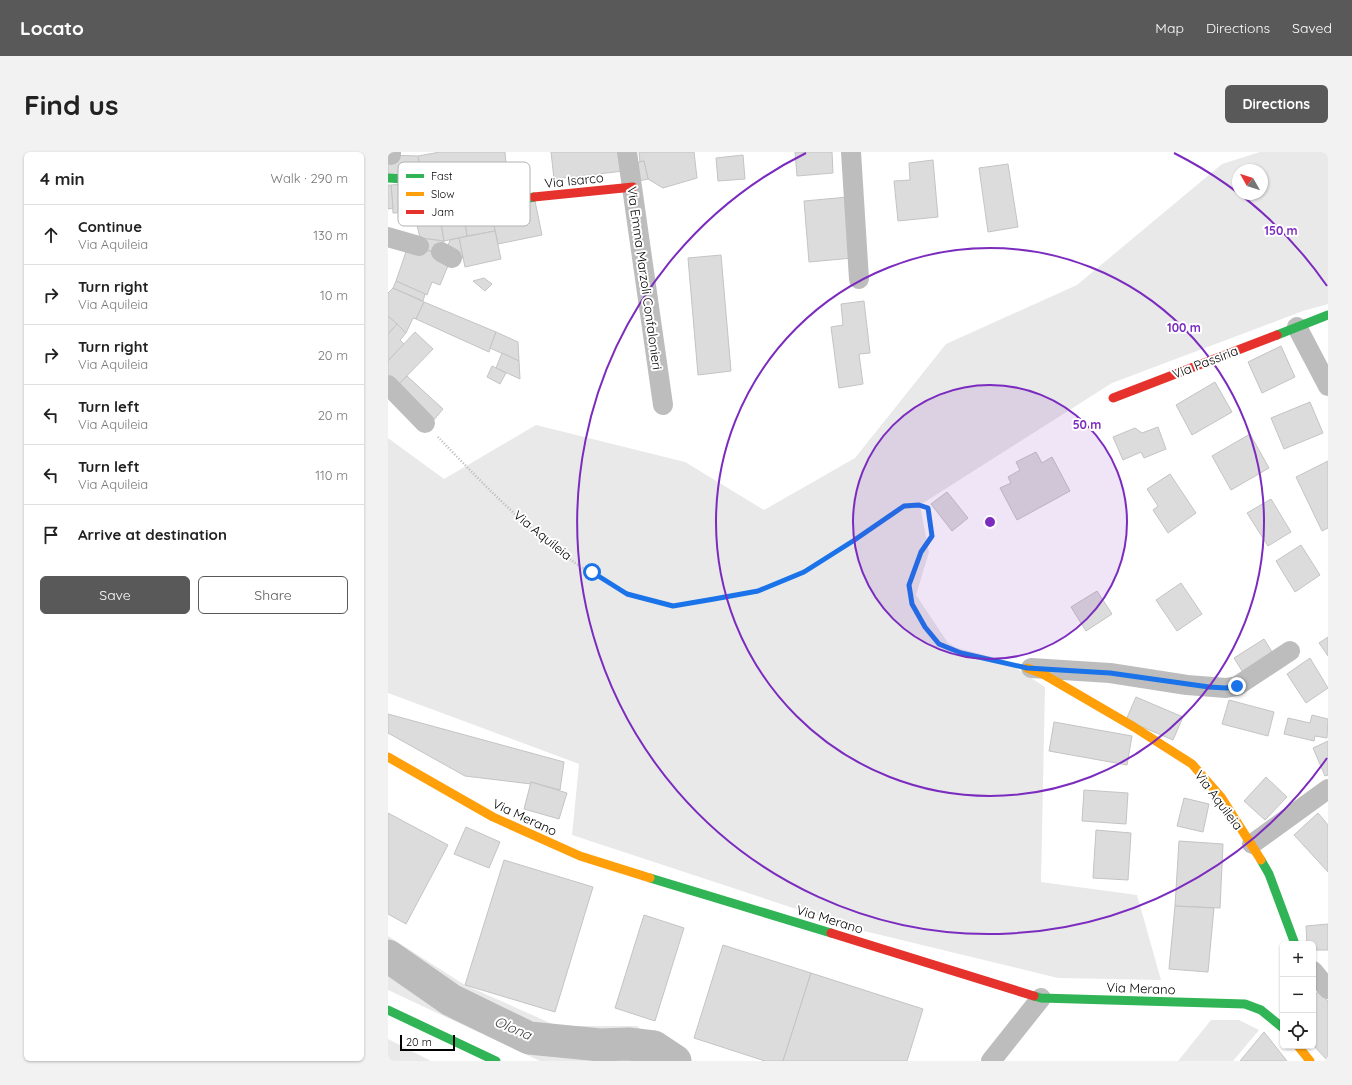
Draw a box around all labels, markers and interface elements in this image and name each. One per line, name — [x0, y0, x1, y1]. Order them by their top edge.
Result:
text: Locato — [20, 16, 84, 40]
text: Map — [1155, 19, 1184, 37]
text: Directions — [1206, 19, 1270, 37]
text: Saved — [1292, 19, 1332, 37]
button: Directions — [1225, 85, 1328, 123]
text: Find us — [24, 87, 118, 122]
legend — [398, 162, 530, 226]
north arrow — [1232, 164, 1268, 200]
text: 4 min — [40, 168, 85, 189]
text: Fast — [431, 169, 453, 183]
street label: Via Isarco — [544, 169, 605, 191]
text: Walk · 290 m — [271, 170, 348, 186]
street label: Via Emma Marzoli Confalonieri — [624, 185, 666, 371]
text: Slow — [431, 187, 455, 201]
text: Jam — [431, 205, 454, 219]
text: Continue — [78, 217, 142, 236]
text: 150 m — [1264, 223, 1298, 238]
icon: ahead — [40, 224, 62, 246]
text: 130 m — [313, 227, 348, 243]
text: Via Aquileia — [78, 236, 148, 252]
text: Turn right — [78, 277, 149, 296]
icon: right — [40, 284, 62, 306]
text: 10 m — [320, 287, 348, 303]
text: Via Aquileia — [78, 296, 148, 312]
text: 100 m — [1167, 320, 1201, 335]
text: Turn right — [78, 337, 149, 356]
street label: Via Passiria — [1170, 342, 1240, 382]
icon: right — [40, 344, 62, 366]
text: 20 m — [318, 347, 348, 363]
text: Via Aquileia — [78, 356, 148, 372]
text: Turn left — [78, 397, 140, 416]
icon: left — [40, 404, 62, 426]
text: 20 m — [318, 407, 348, 423]
text: Via Aquileia — [78, 416, 148, 432]
text: 50 m — [1073, 417, 1101, 432]
text: Turn left — [78, 457, 140, 476]
icon: left — [40, 464, 62, 486]
text: 110 m — [315, 467, 348, 483]
text: Via Aquileia — [78, 476, 148, 492]
street label: Via Aquileia — [511, 507, 575, 563]
centre of rings — [983, 515, 997, 529]
icon: arrive — [40, 524, 62, 546]
text: Arrive at destination — [78, 525, 227, 544]
route start — [583, 563, 601, 581]
button: Save — [40, 576, 190, 614]
button: Share — [198, 576, 348, 614]
route end — [1228, 677, 1246, 695]
street label: Via Aquileia — [1191, 767, 1247, 833]
street label: Via Merano — [490, 795, 560, 839]
street label: Via Merano — [795, 901, 865, 937]
map controls — [1280, 941, 1316, 1049]
button: + — [1280, 941, 1316, 977]
button: − — [1280, 977, 1316, 1013]
street label: Via Merano — [1106, 979, 1176, 997]
water label: Olona — [492, 1012, 536, 1044]
button: locate — [1280, 1013, 1316, 1049]
scale bar — [400, 1033, 455, 1052]
text: 20 m — [406, 1035, 432, 1049]

